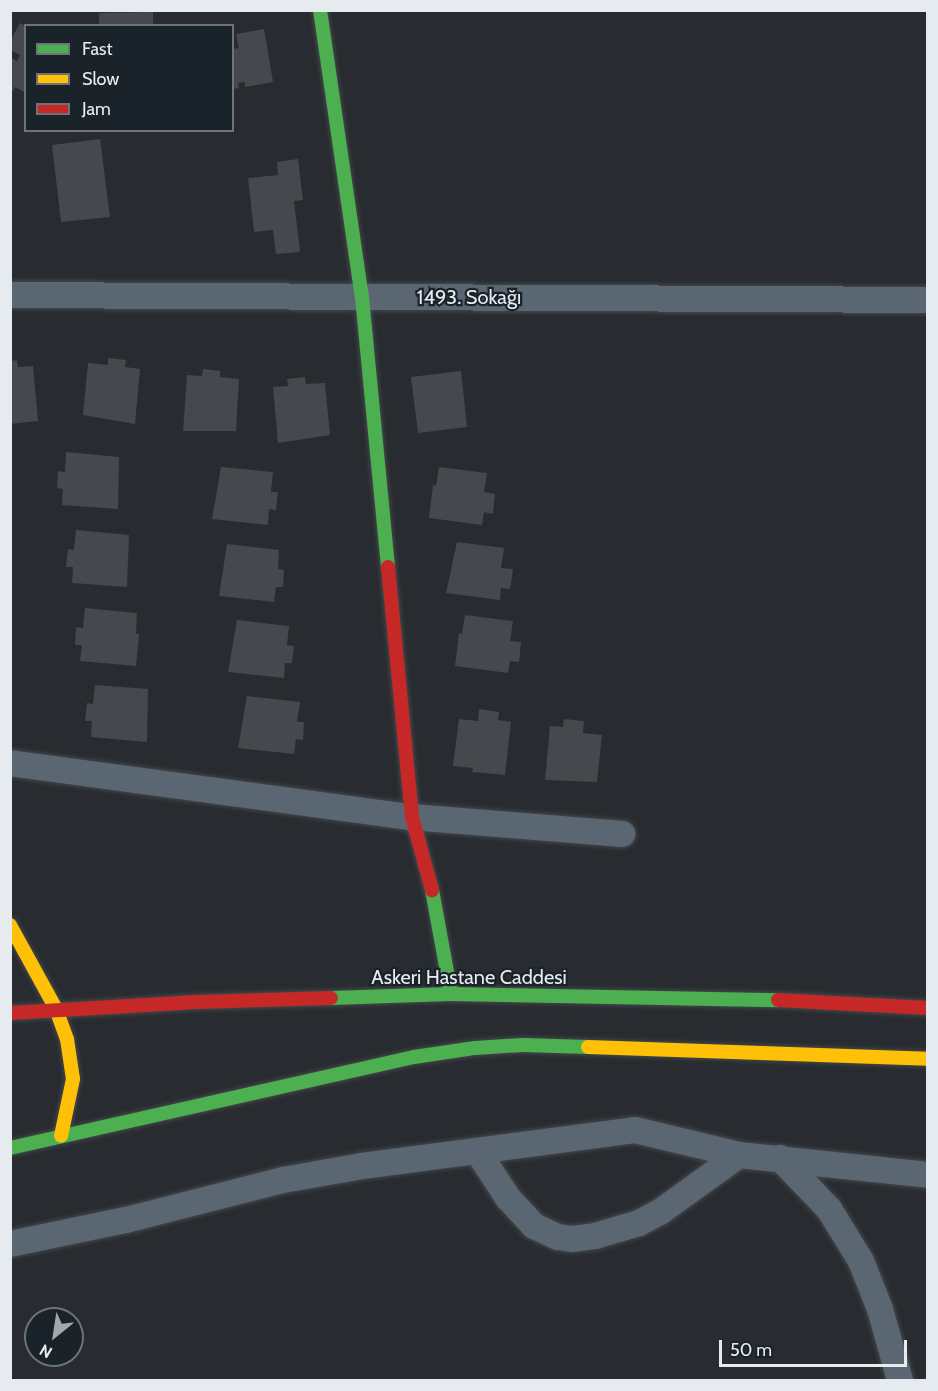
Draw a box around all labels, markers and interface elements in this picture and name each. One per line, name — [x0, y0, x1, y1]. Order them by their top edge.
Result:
legend — [24, 24, 234, 132]
text: Fast — [82, 38, 113, 60]
text: Slow — [82, 68, 119, 90]
text: Jam — [82, 98, 111, 120]
street label: 1493. Sokağı — [417, 285, 521, 309]
street label: Askeri Hastane Caddesi — [371, 965, 567, 989]
north arrow — [24, 1307, 84, 1367]
scale bar — [722, 1328, 910, 1366]
text: 50 m — [730, 1339, 772, 1361]
text: N — [36, 1340, 55, 1362]

